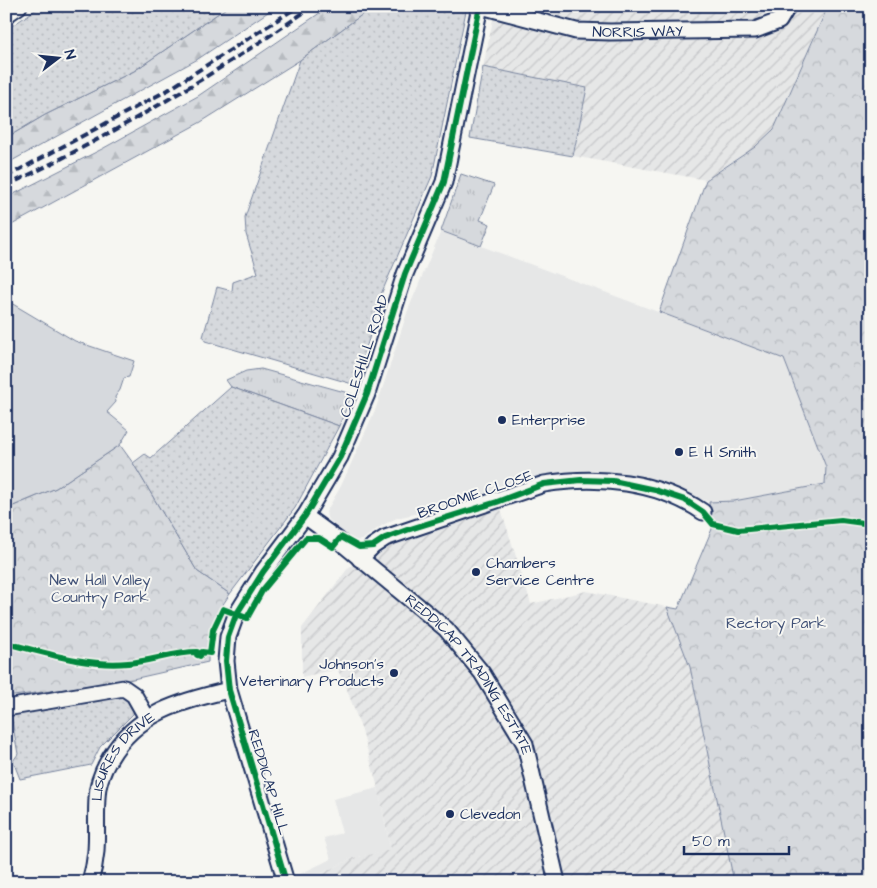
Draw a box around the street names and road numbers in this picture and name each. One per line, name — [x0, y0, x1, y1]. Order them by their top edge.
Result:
street label: NORRIS WAY — [592, 21, 683, 43]
street label: COLESHILL ROAD — [335, 292, 394, 420]
street label: BROOMIE CLOSE — [415, 465, 536, 524]
street label: REDDICAP TRADING ESTATE — [400, 590, 537, 757]
street label: LISURES DRIVE — [87, 707, 159, 802]
street label: REDDICAP HILL — [243, 727, 295, 838]

